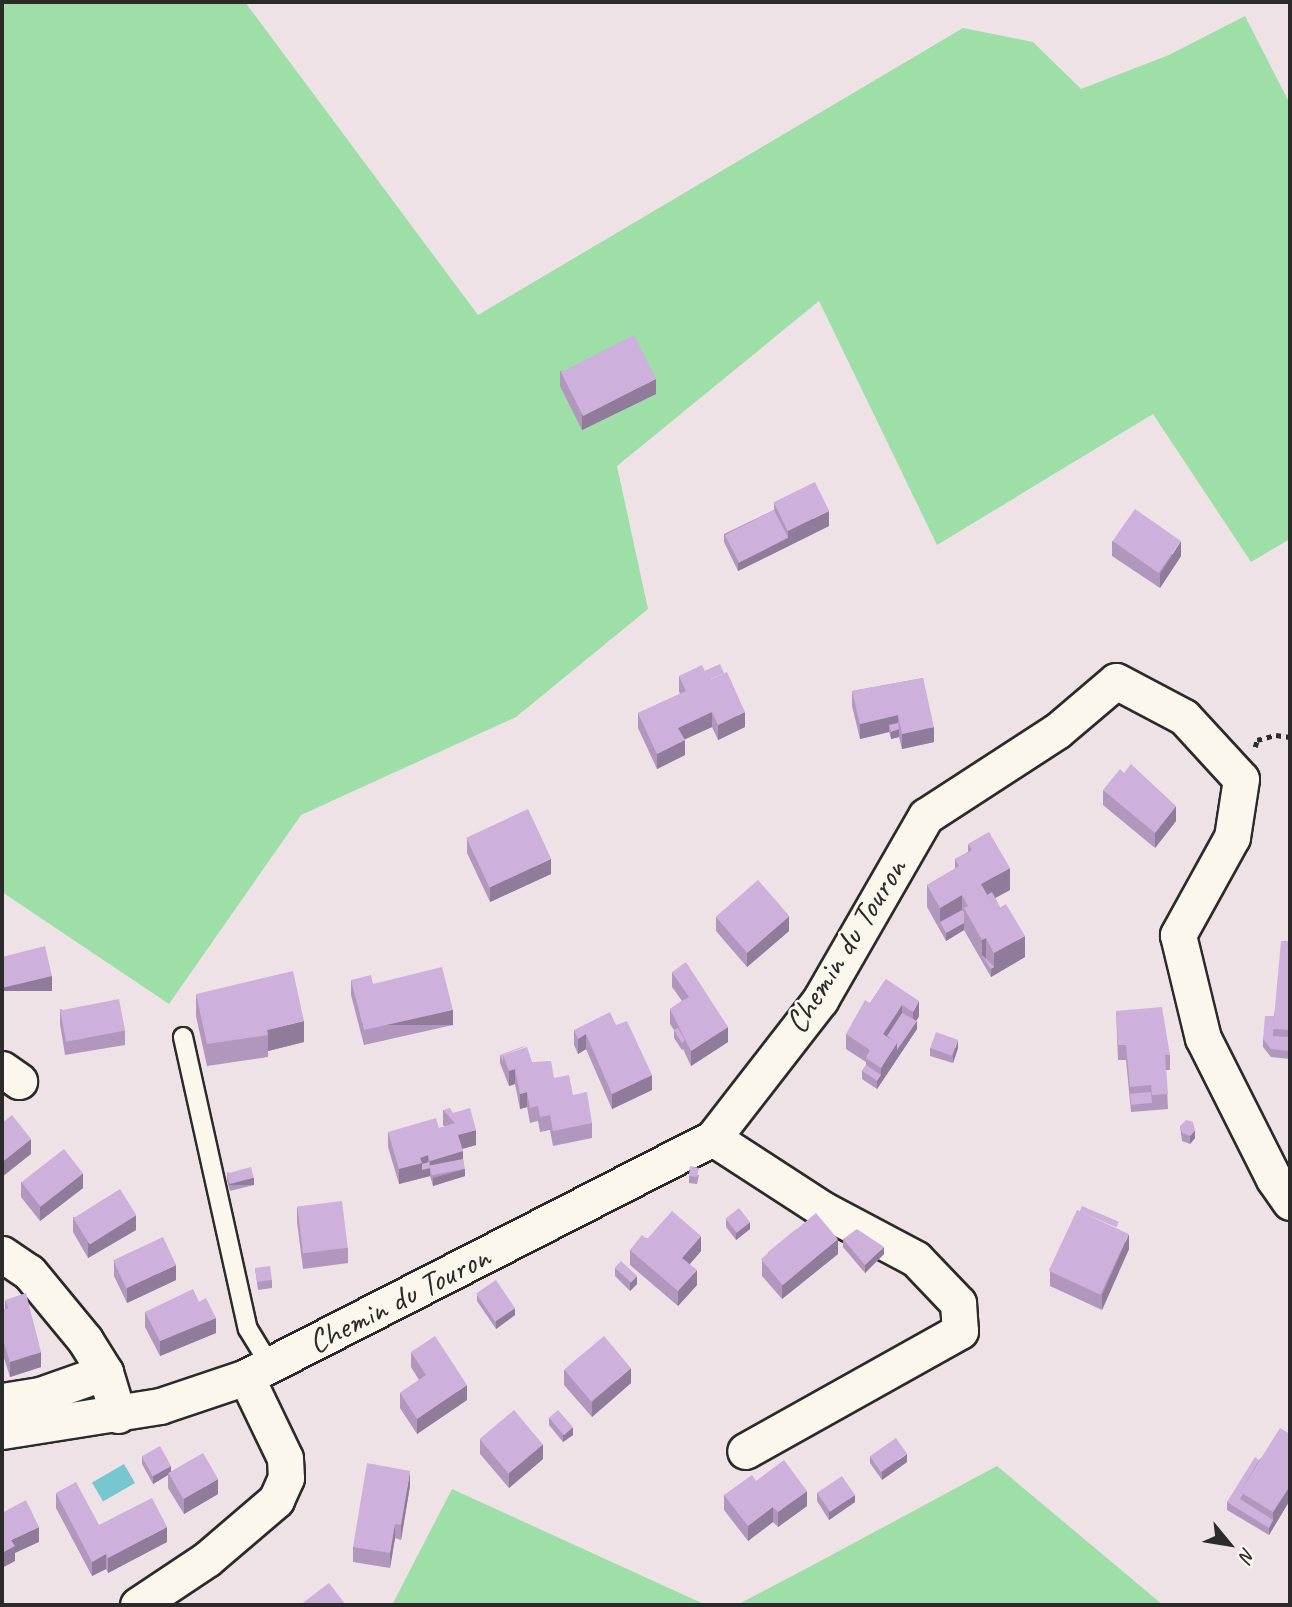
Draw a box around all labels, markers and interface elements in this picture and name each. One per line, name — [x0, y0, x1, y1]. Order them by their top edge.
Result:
street label: Chemin du Touron — [777, 852, 915, 1040]
street label: Chemin du Touron — [302, 1237, 496, 1363]
north arrow — [1194, 1509, 1264, 1579]
text: N — [1234, 1543, 1261, 1566]

